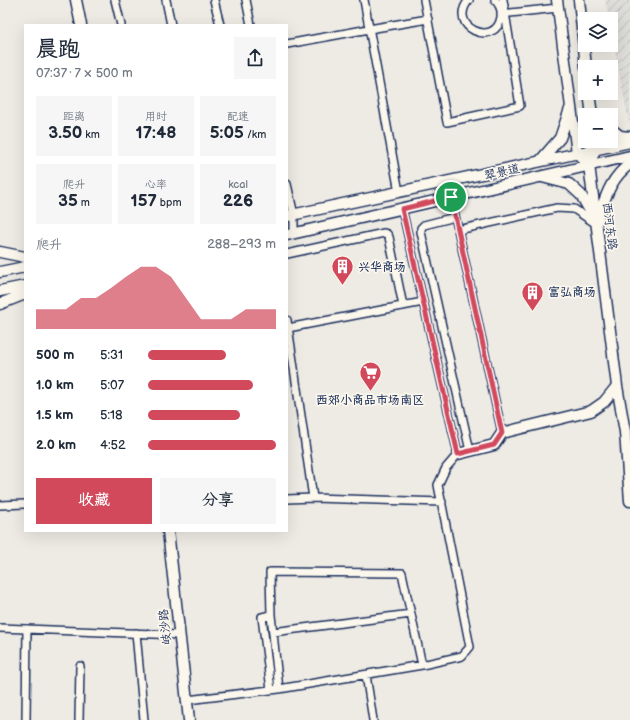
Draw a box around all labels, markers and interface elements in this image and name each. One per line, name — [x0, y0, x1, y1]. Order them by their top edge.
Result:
map controls — [578, 12, 618, 148]
button: layers — [578, 12, 618, 52]
text: 晨跑 — [36, 36, 80, 63]
button: share — [234, 37, 276, 79]
button: + — [578, 60, 618, 100]
text: 07:37 · 7 × 500 m — [36, 65, 133, 81]
button: − — [578, 108, 618, 148]
text: 距离 — [63, 110, 85, 123]
text: 用时 — [145, 110, 167, 123]
text: 配速 — [227, 110, 249, 123]
text: 3.50 — [48, 123, 82, 143]
text: 17:48 — [136, 123, 176, 143]
text: 5:05 — [210, 123, 244, 143]
text: km — [82, 128, 100, 141]
text: /km — [244, 128, 266, 141]
street label: 翠景道 — [483, 161, 521, 184]
text: 爬升 — [63, 178, 85, 191]
text: 心率 — [145, 178, 167, 191]
text: kcal — [228, 178, 248, 191]
pin — [434, 180, 468, 214]
icon: arrive — [440, 186, 462, 208]
text: 35 — [58, 191, 78, 211]
text: 157 — [131, 191, 157, 211]
text: 226 — [223, 191, 253, 211]
text: m — [78, 196, 90, 209]
text: bpm — [157, 196, 182, 209]
street label: 西河东路 — [599, 201, 620, 251]
text: 288–293 m — [207, 236, 276, 252]
text: 爬升 — [36, 237, 62, 253]
building icon: 兴华商场 — [329, 254, 355, 287]
place label: 兴华商场 — [358, 260, 406, 275]
building icon: 富弘商场 — [519, 279, 545, 312]
place label: 富弘商场 — [548, 285, 596, 300]
text: 500 m — [36, 347, 74, 363]
text: 5:31 — [100, 347, 123, 363]
supermarket icon: 西郊小商品市场南区 — [357, 360, 383, 393]
text: 1.0 km — [36, 377, 74, 393]
text: 5:07 — [100, 377, 124, 393]
place label: 西郊小商品市场南区 — [316, 393, 424, 408]
text: 1.5 km — [36, 407, 73, 423]
text: 5:18 — [100, 407, 123, 423]
text: 2.0 km — [36, 437, 76, 453]
text: 4:52 — [100, 437, 126, 453]
button: 收藏 — [36, 478, 152, 524]
button: 分享 — [160, 478, 276, 524]
street label: 岐沙路 — [156, 608, 175, 646]

